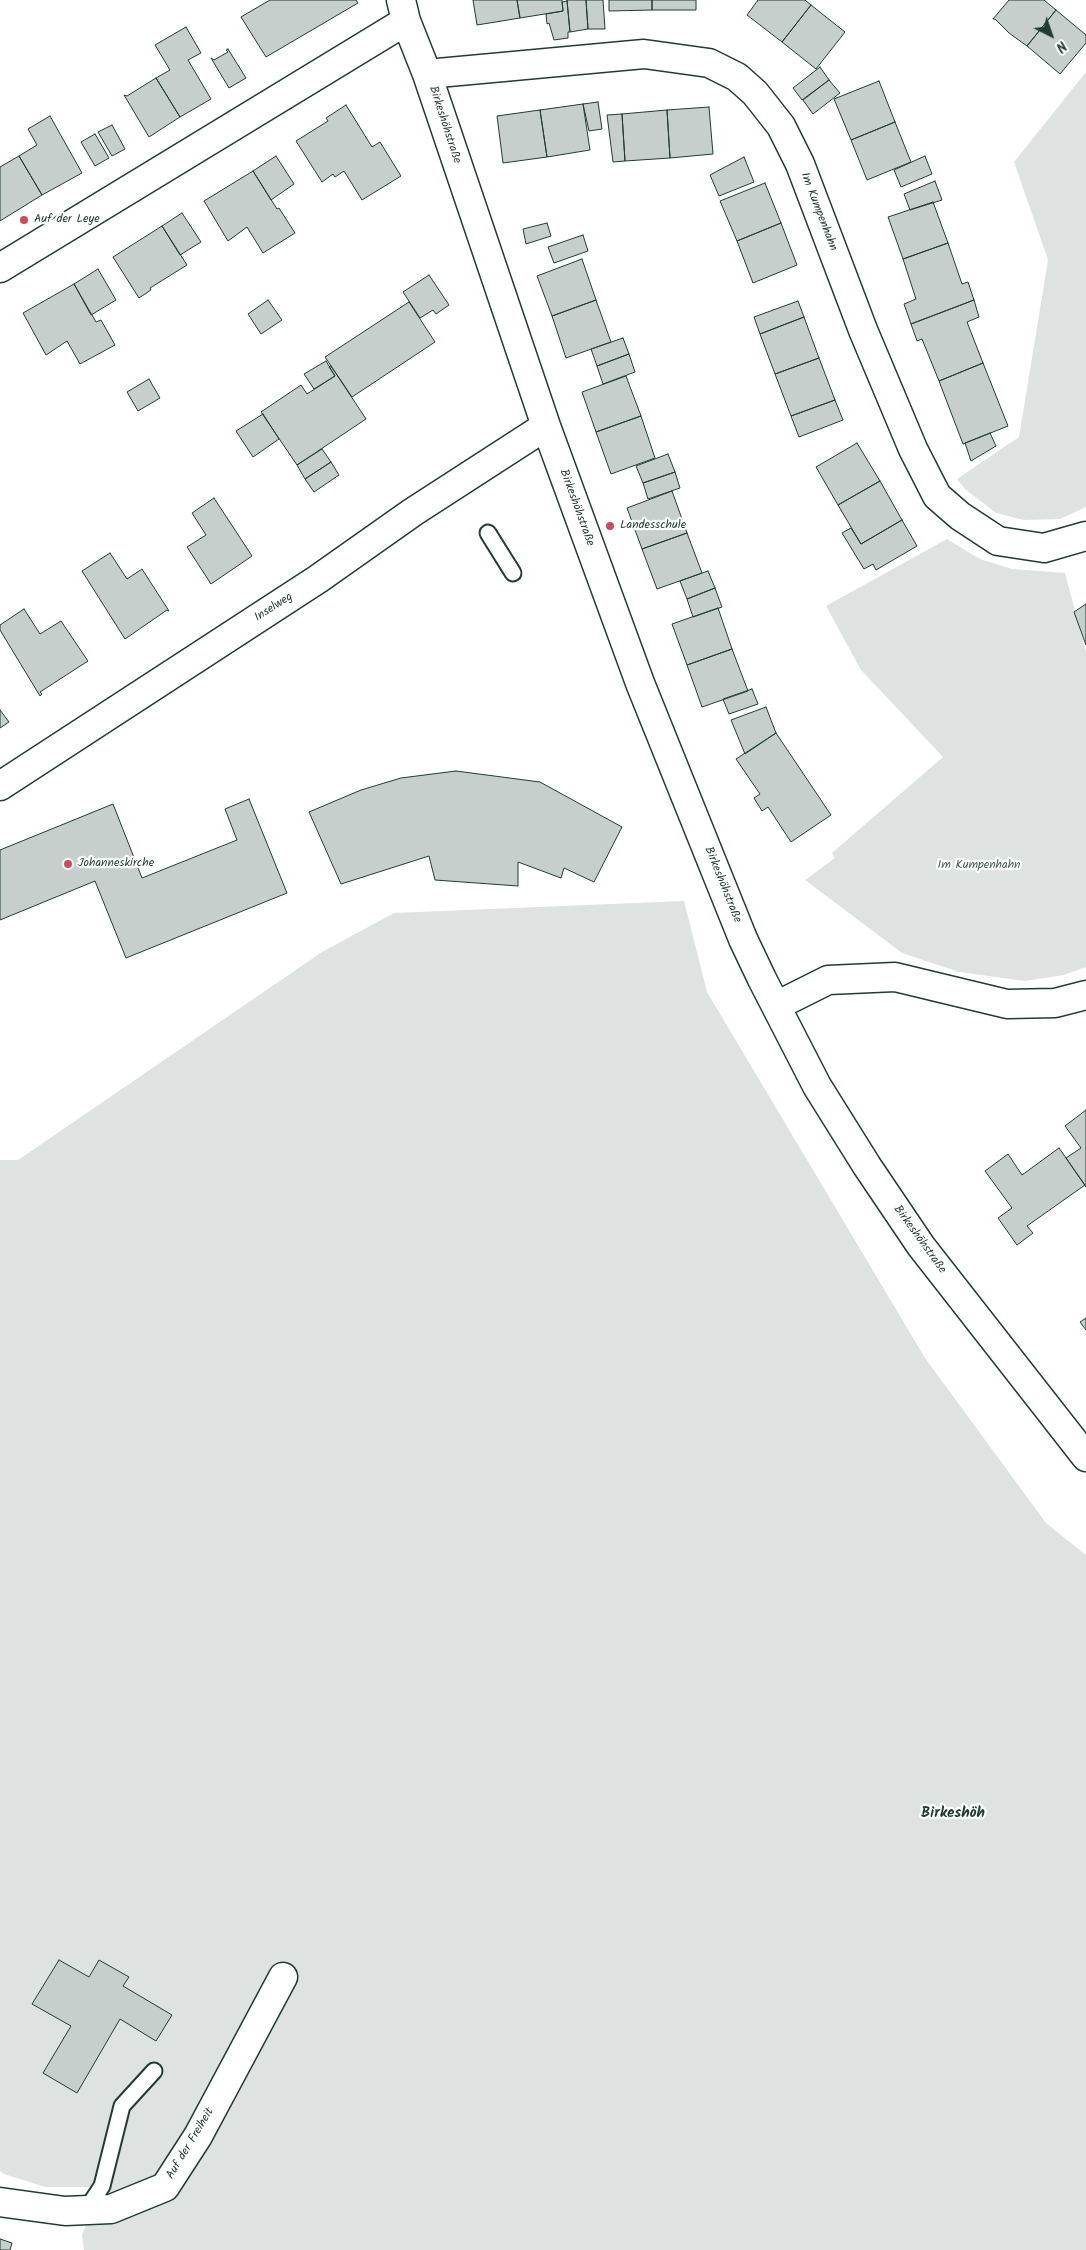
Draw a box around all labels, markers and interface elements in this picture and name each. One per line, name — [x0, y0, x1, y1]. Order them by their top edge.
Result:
north arrow — [1026, 10, 1076, 60]
text: N — [1050, 35, 1071, 58]
street label: Birkeshöhstraße — [425, 84, 463, 166]
street label: Im Kumpenhahn — [796, 171, 840, 253]
place label: Auf der Leye — [34, 213, 100, 227]
marker: Auf der Leye — [18, 214, 30, 226]
street label: Birkeshöhstraße — [555, 468, 597, 548]
place label: Landesschule — [620, 519, 686, 533]
marker: Landesschule — [604, 520, 616, 532]
street label: Inselweg — [252, 590, 296, 626]
street label: Birkeshöhstraße — [700, 845, 744, 925]
place label: Johanneskirche — [78, 857, 154, 871]
marker: Johanneskirche — [62, 858, 74, 870]
park label: Im Kumpenhahn — [938, 859, 1020, 873]
street label: Birkeshöhstraße — [889, 1203, 949, 1277]
district label: Birkeshöh — [921, 1805, 985, 1823]
street label: Auf der Freiheit — [164, 2106, 218, 2182]

